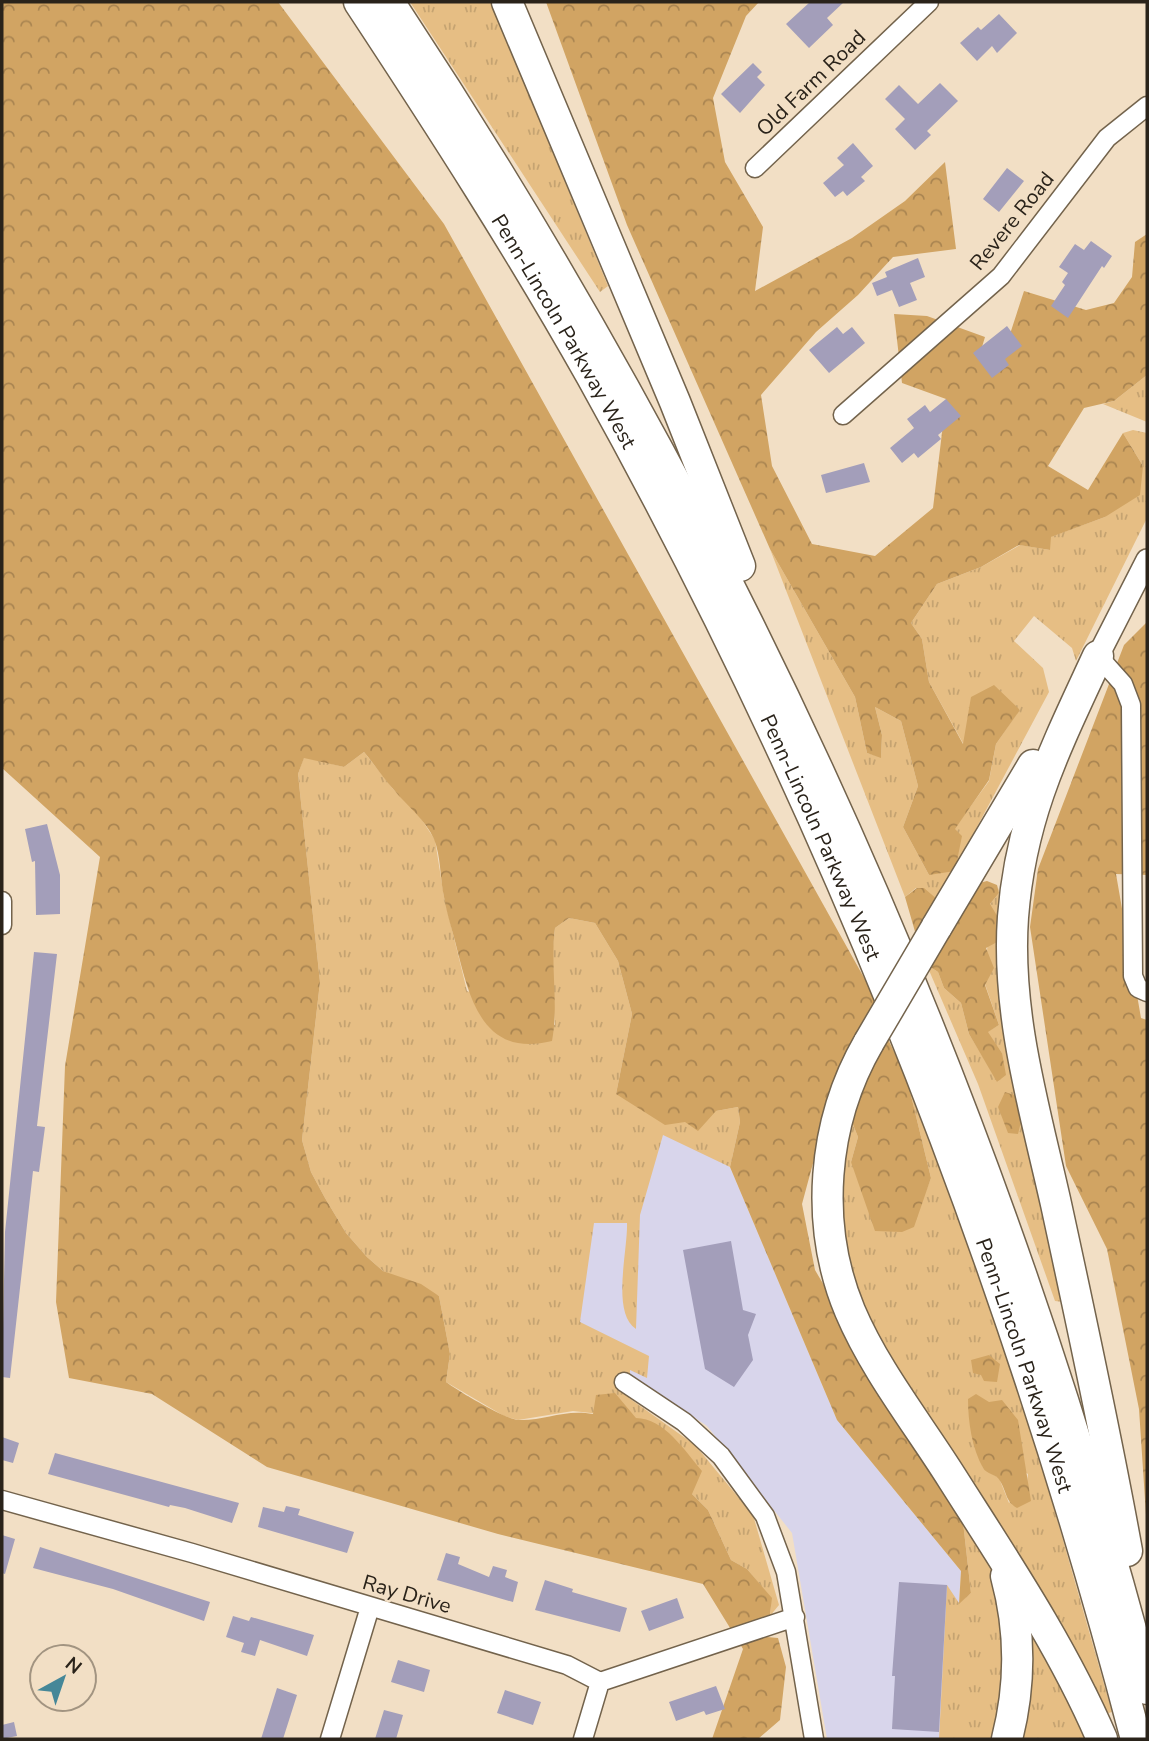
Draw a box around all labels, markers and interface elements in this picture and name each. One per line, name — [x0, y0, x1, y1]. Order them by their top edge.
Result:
street label: Old Farm Road — [750, 24, 872, 142]
street label: Revere Road — [964, 166, 1060, 276]
street label: Penn-Lincoln Parkway West — [485, 209, 643, 454]
street label: Penn-Lincoln Parkway West — [754, 710, 888, 965]
street label: Penn-Lincoln Parkway West — [969, 1234, 1079, 1497]
street label: Ray Drive — [359, 1568, 455, 1620]
north arrow — [28, 1643, 98, 1713]
text: N — [59, 1651, 87, 1680]

